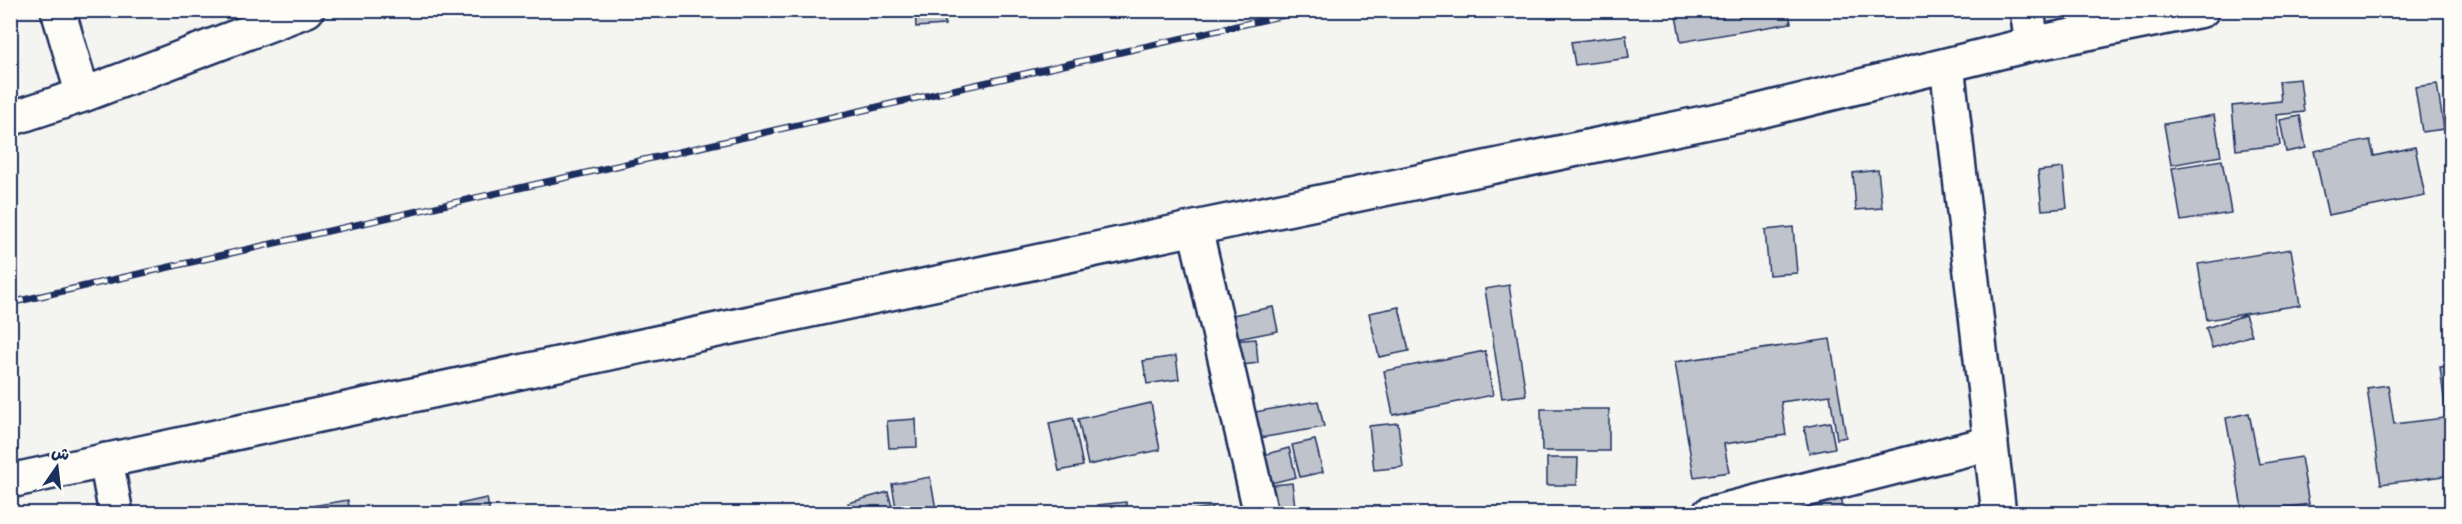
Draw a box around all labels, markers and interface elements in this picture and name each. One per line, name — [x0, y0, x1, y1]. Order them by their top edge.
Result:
north arrow — [27, 437, 87, 497]
text: ش — [49, 440, 72, 465]

